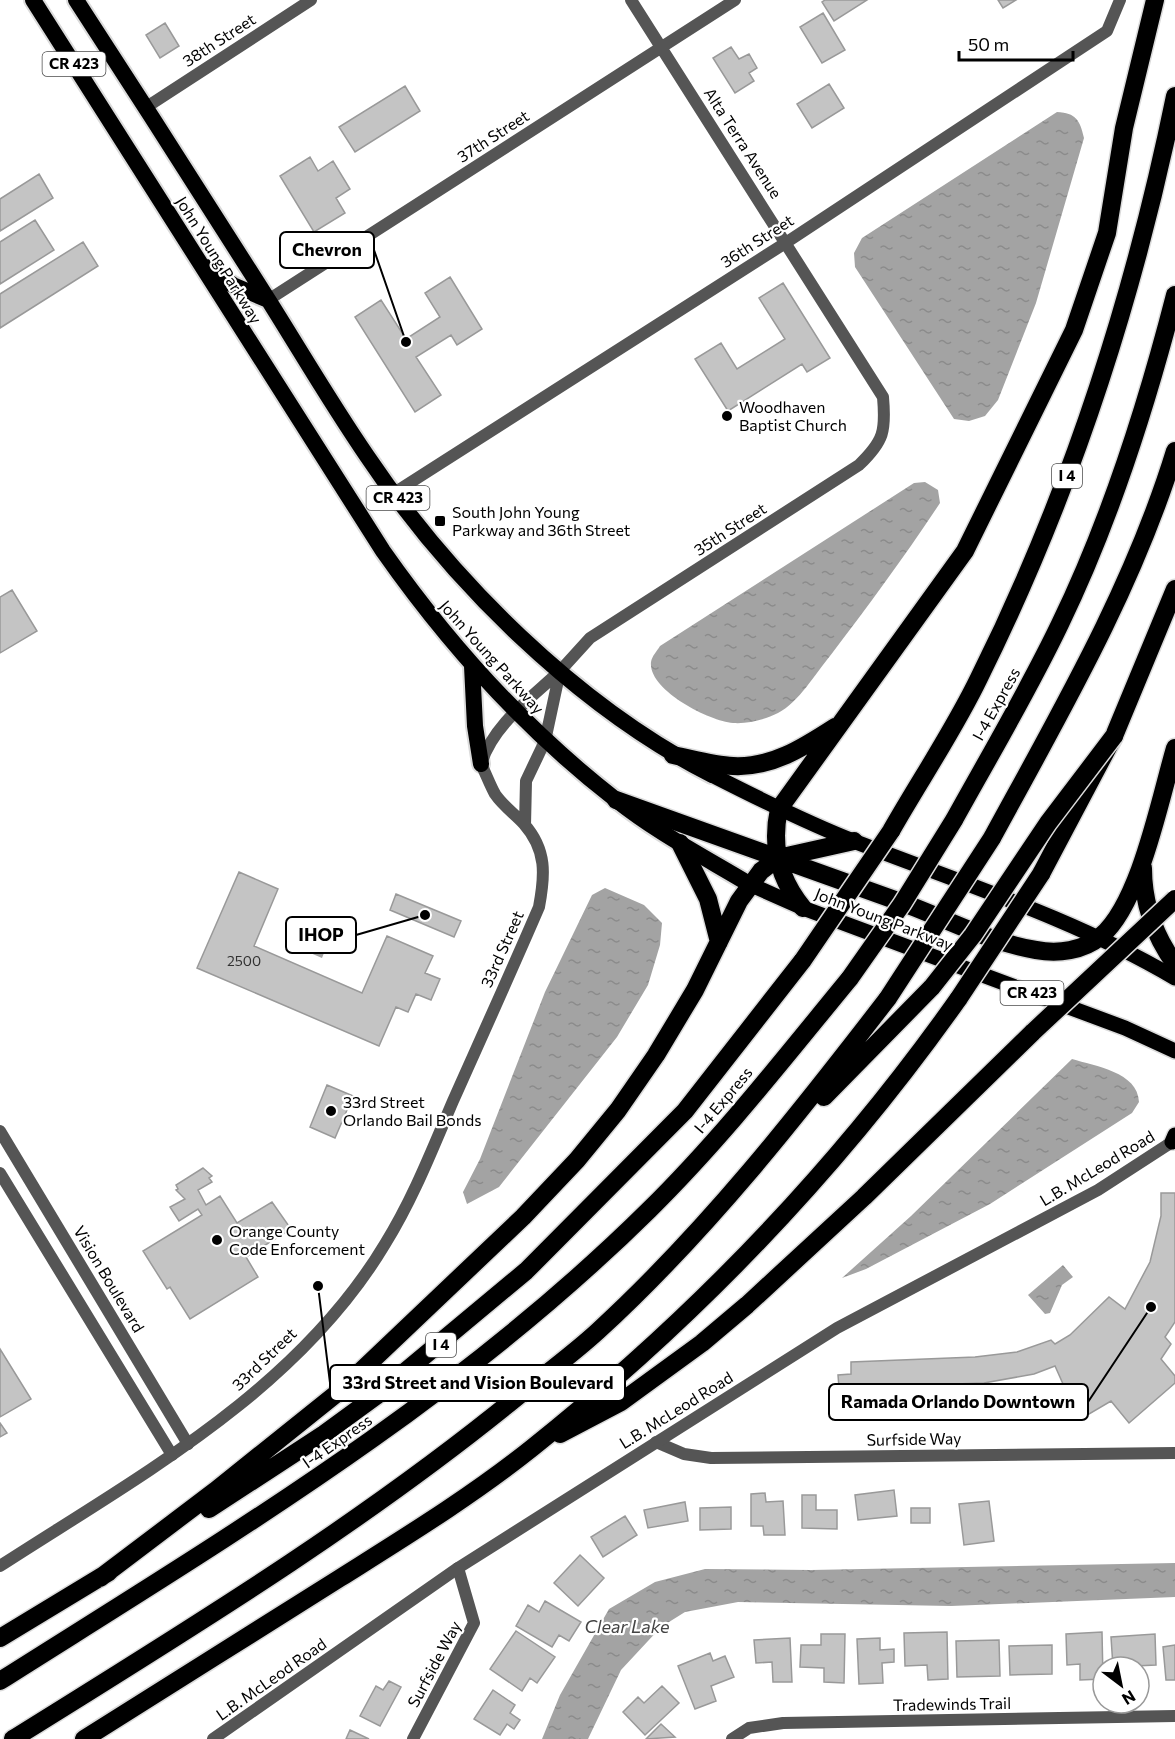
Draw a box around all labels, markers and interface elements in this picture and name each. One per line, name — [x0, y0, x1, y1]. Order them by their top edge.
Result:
street label: 38th Street — [179, 9, 259, 70]
scale bar — [959, 24, 1073, 62]
text: 50 m — [968, 33, 1009, 55]
road number: CR 423 — [42, 52, 106, 76]
street label: Alta Terra Avenue — [701, 84, 786, 202]
street label: 37th Street — [453, 105, 532, 166]
street label: John Young Parkway — [173, 193, 266, 327]
street label: 36th Street — [717, 210, 797, 271]
callout: Chevron — [280, 232, 374, 268]
text: Chevron — [292, 238, 362, 260]
place label: Woodhaven Baptist Church — [739, 397, 847, 434]
marker: Woodhaven Baptist Church — [720, 409, 734, 423]
road number: I 4 — [1052, 464, 1082, 488]
road number: CR 423 — [366, 486, 430, 510]
street label: 35th Street — [690, 498, 770, 559]
place label: South John Young Parkway and 36th Street — [452, 502, 631, 539]
marker: South John Young Parkway and 36th Street — [433, 514, 447, 528]
street label: John Young Parkway — [436, 596, 548, 717]
street label: I-4 Express — [968, 664, 1023, 744]
street label: John Young Parkway — [812, 883, 956, 954]
street label: 33rd Street — [476, 907, 527, 990]
callout: IHOP — [286, 917, 356, 953]
text: IHOP — [298, 923, 344, 945]
house number: 2500 — [227, 952, 261, 969]
road number: CR 423 — [1000, 981, 1064, 1005]
street label: I-4 Express — [689, 1063, 756, 1137]
place label: 33rd Street Orlando Bail Bonds — [343, 1092, 481, 1129]
marker: 33rd Street Orlando Bail Bonds — [324, 1104, 338, 1118]
street label: L.B. McLeod Road — [1036, 1126, 1157, 1209]
place label: Orange County Code Enforcement — [229, 1221, 365, 1258]
street label: Vision Boulevard — [70, 1222, 149, 1336]
marker: Orange County Code Enforcement — [210, 1233, 224, 1247]
street label: 33rd Street — [228, 1323, 300, 1394]
road number: I 4 — [426, 1333, 456, 1357]
callout: 33rd Street and Vision Boulevard — [330, 1365, 625, 1401]
street label: L.B. McLeod Road — [616, 1367, 736, 1452]
text: 33rd Street and Vision Boulevard — [343, 1371, 613, 1393]
callout: Ramada Orlando Downtown — [829, 1384, 1088, 1420]
text: Ramada Orlando Downtown — [841, 1390, 1075, 1412]
street label: I-4 Express — [298, 1410, 375, 1471]
street label: Surfside Way — [866, 1428, 962, 1449]
water label: Clear Lake — [584, 1615, 670, 1637]
street label: Surfside Way — [403, 1617, 464, 1710]
street label: L.B. McLeod Road — [212, 1633, 329, 1724]
north arrow — [1091, 1655, 1151, 1715]
text: N — [1119, 1687, 1139, 1709]
street label: Tradewinds Trail — [893, 1693, 1011, 1714]

